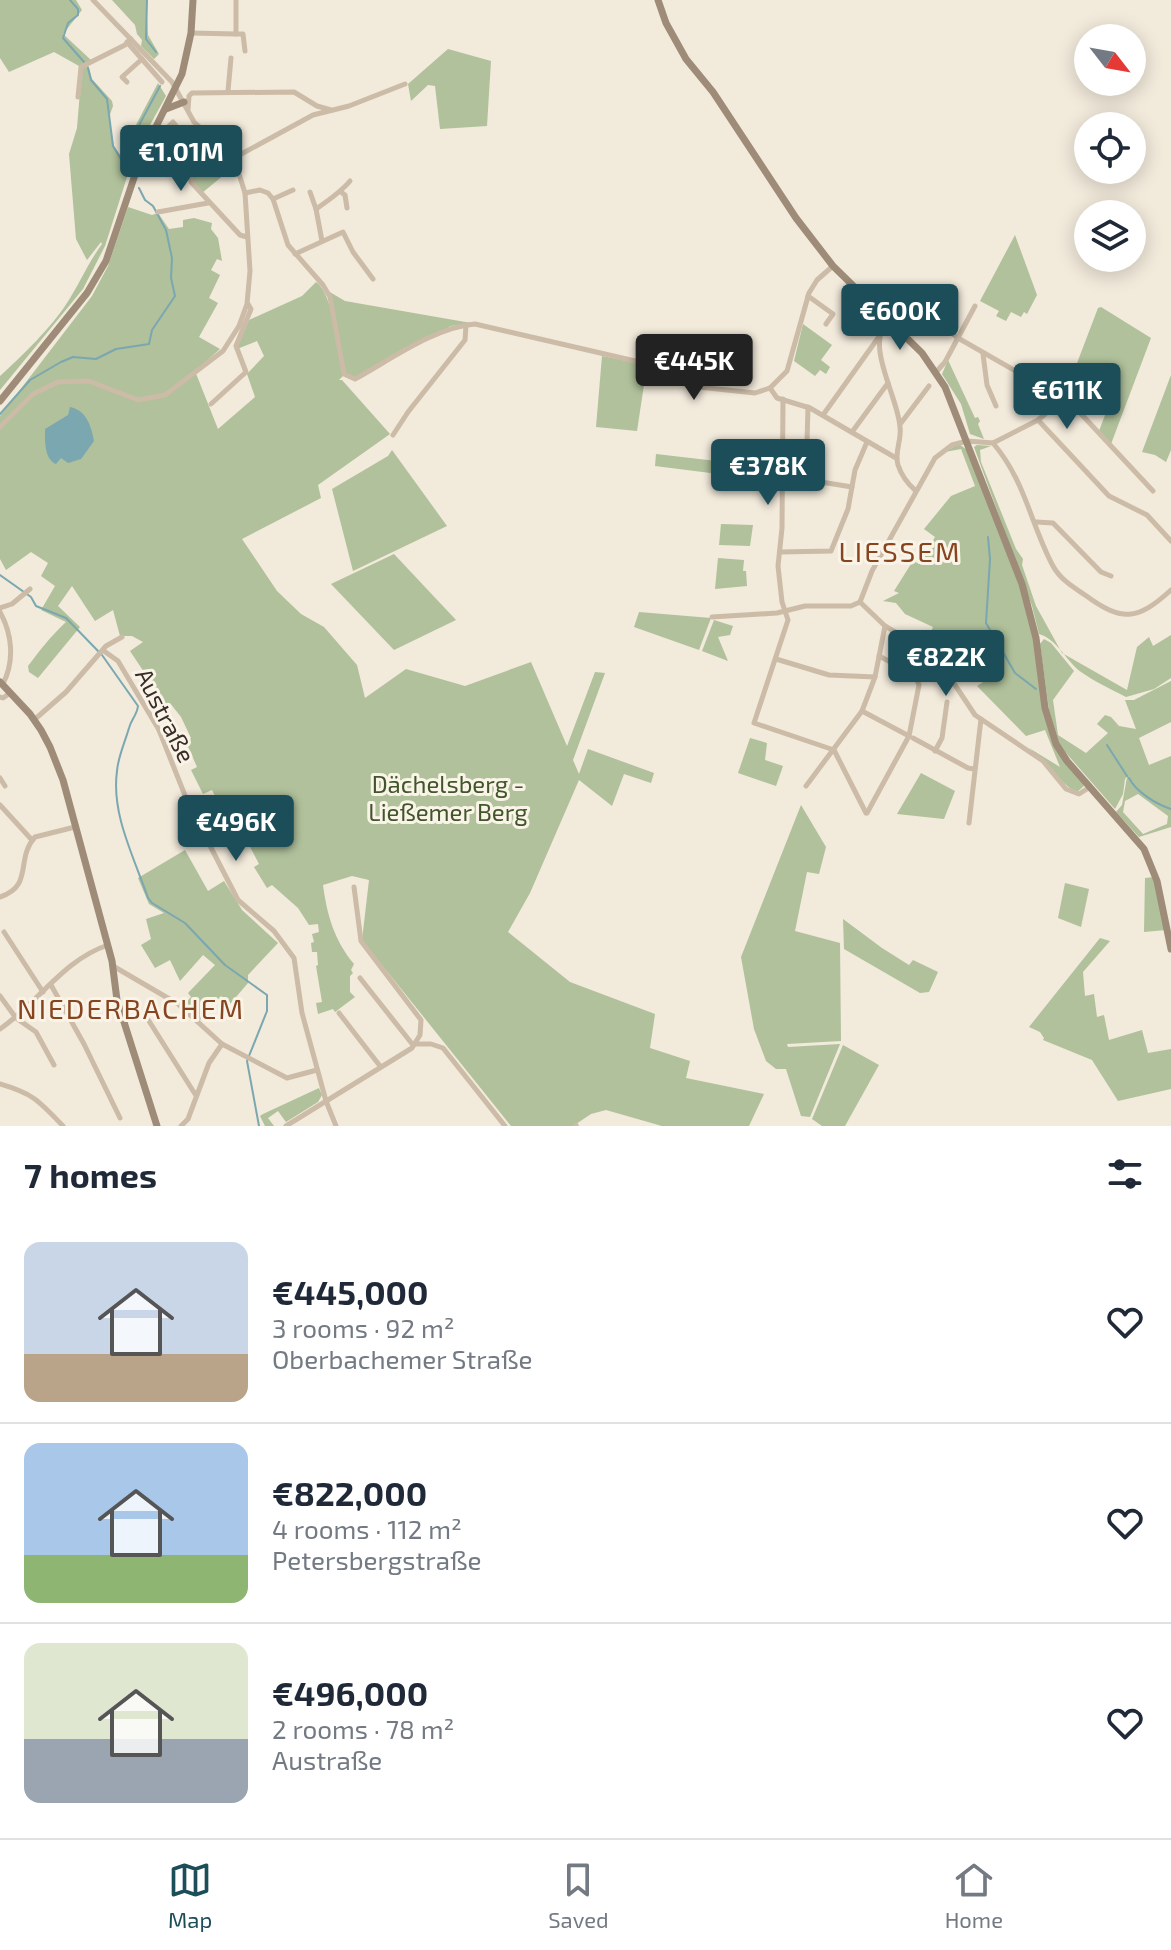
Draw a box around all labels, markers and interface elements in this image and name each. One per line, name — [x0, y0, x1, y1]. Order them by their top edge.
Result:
north arrow — [1074, 24, 1146, 96]
map controls — [1074, 24, 1146, 272]
button: locate — [1074, 112, 1146, 184]
pin: €1.01M — [116, 125, 246, 193]
text: €1.01M — [138, 135, 224, 166]
button: layers — [1074, 200, 1146, 272]
pin: €600K — [844, 284, 956, 352]
text: €600K — [859, 294, 941, 325]
pin: €445K — [638, 334, 750, 402]
text: €445K — [654, 344, 734, 375]
pin: €611K — [1011, 363, 1123, 431]
text: €611K — [1032, 373, 1102, 404]
pin: €378K — [712, 439, 824, 507]
text: €378K — [729, 449, 807, 480]
district label: LIESSEM — [838, 534, 962, 568]
pin: €822K — [890, 630, 1002, 698]
text: €822K — [906, 640, 986, 671]
street label: Austraße — [130, 663, 202, 767]
park label: Dächelsberg - Ließemer Berg — [368, 769, 528, 826]
pin: €496K — [180, 795, 292, 863]
text: €496K — [196, 805, 276, 836]
district label: NIEDERBACHEM — [17, 991, 245, 1025]
icon: filters — [1103, 1152, 1147, 1196]
text: 7 homes — [24, 1154, 157, 1195]
text: €445,000 — [272, 1271, 429, 1312]
icon: home — [88, 1274, 184, 1370]
icon: heart — [1103, 1300, 1147, 1344]
text: 3 rooms · 92 m² — [272, 1312, 454, 1343]
text: Oberbachemer Straße — [272, 1343, 532, 1374]
text: €822,000 — [272, 1472, 427, 1513]
icon: home — [88, 1475, 184, 1571]
icon: heart — [1103, 1501, 1147, 1545]
text: 4 rooms · 112 m² — [272, 1513, 462, 1544]
text: Petersbergstraße — [272, 1544, 482, 1575]
text: €496,000 — [272, 1672, 428, 1713]
icon: home — [88, 1675, 184, 1771]
icon: heart — [1103, 1701, 1147, 1745]
text: 2 rooms · 78 m² — [272, 1713, 454, 1744]
text: Austraße — [272, 1744, 382, 1775]
tab: Map — [168, 1858, 212, 1932]
tab: Saved — [548, 1858, 609, 1932]
tab: Home — [945, 1858, 1003, 1932]

